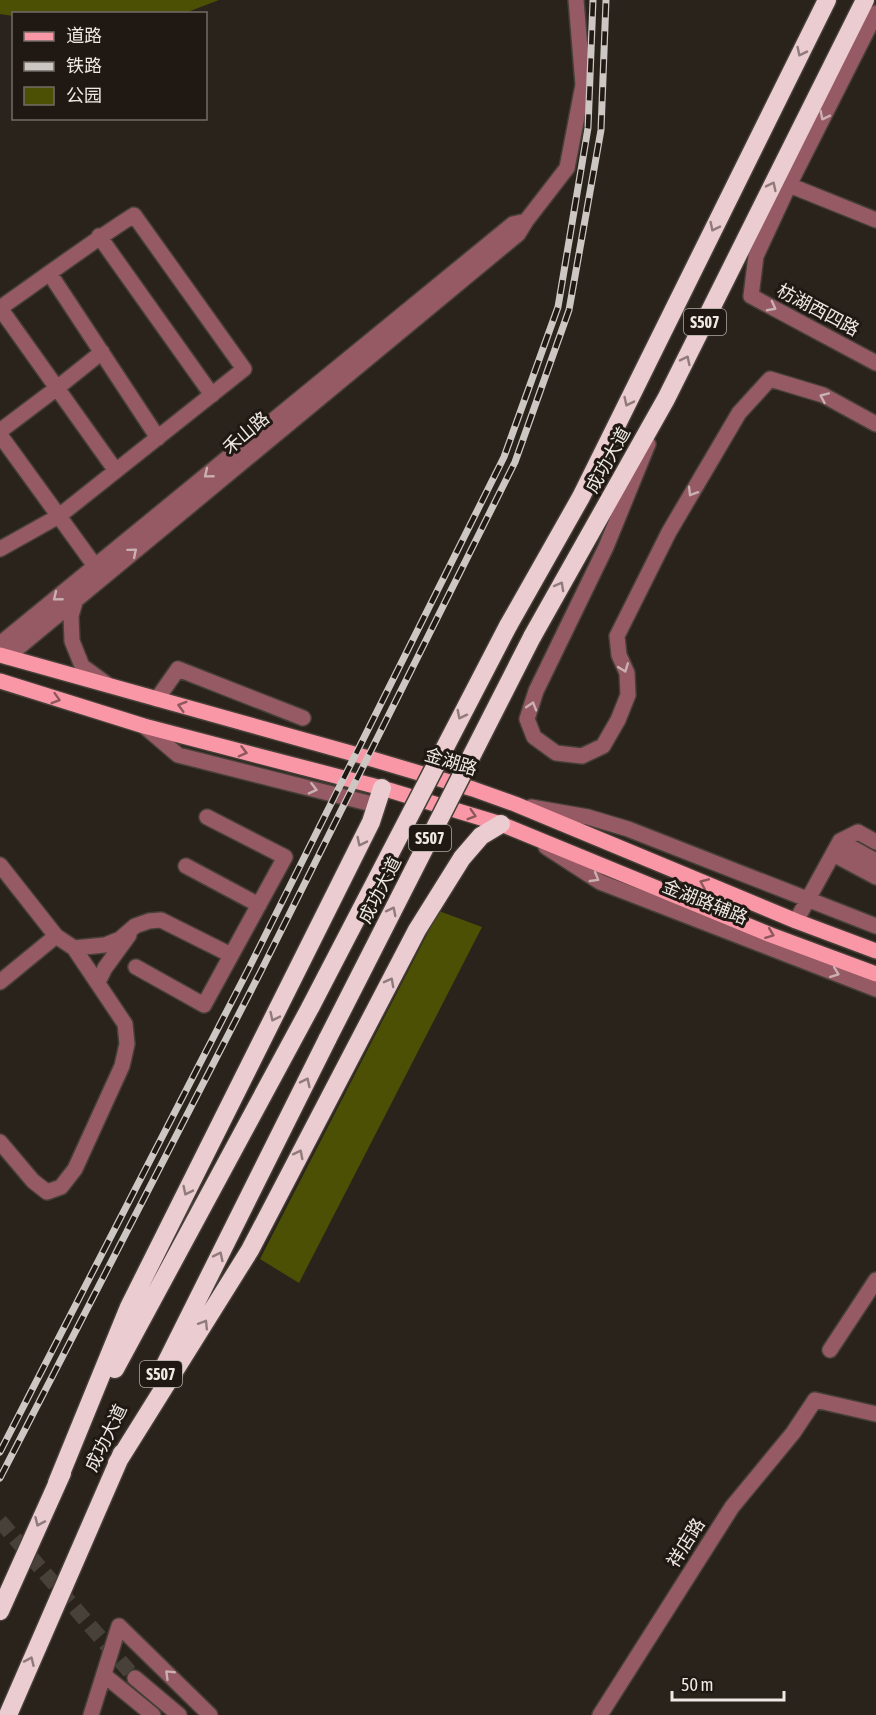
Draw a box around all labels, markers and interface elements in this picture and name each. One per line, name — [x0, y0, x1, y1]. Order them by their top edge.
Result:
legend — [12, 12, 207, 120]
text: 道路 — [66, 25, 102, 46]
one-way arrow — [797, 46, 808, 57]
text: 铁路 — [66, 55, 102, 76]
text: 公园 — [66, 85, 102, 106]
one-way arrow — [820, 109, 831, 120]
one-way arrow — [765, 181, 777, 192]
one-way arrow — [710, 221, 722, 232]
street label: 枋湖西四路 — [774, 279, 863, 340]
one-way arrow — [765, 300, 776, 311]
road number: S507 — [684, 309, 726, 335]
one-way arrow — [678, 356, 690, 367]
one-way arrow — [819, 392, 830, 404]
one-way arrow — [624, 396, 635, 406]
street label: 禾山路 — [218, 407, 273, 458]
street label: 成功大道 — [581, 423, 634, 496]
one-way arrow — [204, 466, 215, 477]
one-way arrow — [688, 486, 700, 496]
one-way arrow — [126, 548, 137, 559]
one-way arrow — [553, 582, 565, 592]
one-way arrow — [53, 590, 64, 601]
one-way arrow — [617, 661, 629, 672]
one-way arrow — [50, 692, 61, 704]
one-way arrow — [178, 701, 188, 713]
one-way arrow — [524, 701, 537, 712]
one-way arrow — [457, 709, 469, 720]
one-way arrow — [238, 744, 248, 757]
street label: 金湖路 — [422, 744, 480, 779]
one-way arrow — [308, 782, 318, 795]
one-way arrow — [466, 808, 477, 820]
road number: S507 — [409, 825, 451, 851]
one-way arrow — [357, 836, 368, 847]
street label: 成功大道 — [354, 853, 405, 927]
one-way arrow — [589, 871, 599, 882]
street label: 金湖路辅路 — [660, 875, 751, 928]
one-way arrow — [700, 878, 711, 890]
one-way arrow — [385, 907, 396, 918]
one-way arrow — [764, 927, 775, 939]
one-way arrow — [829, 966, 840, 978]
one-way arrow — [382, 977, 394, 988]
one-way arrow — [270, 1010, 282, 1021]
one-way arrow — [299, 1077, 310, 1088]
one-way arrow — [292, 1150, 303, 1161]
one-way arrow — [183, 1185, 195, 1196]
one-way arrow — [212, 1252, 224, 1263]
one-way arrow — [196, 1320, 208, 1330]
road number: S507 — [140, 1361, 182, 1387]
street label: 成功大道 — [80, 1401, 131, 1475]
street label: 祥店路 — [662, 1514, 709, 1571]
one-way arrow — [34, 1516, 46, 1527]
one-way arrow — [23, 1657, 35, 1668]
scale bar — [672, 1664, 784, 1702]
one-way arrow — [165, 1670, 175, 1681]
text: 50 m — [681, 1674, 713, 1695]

